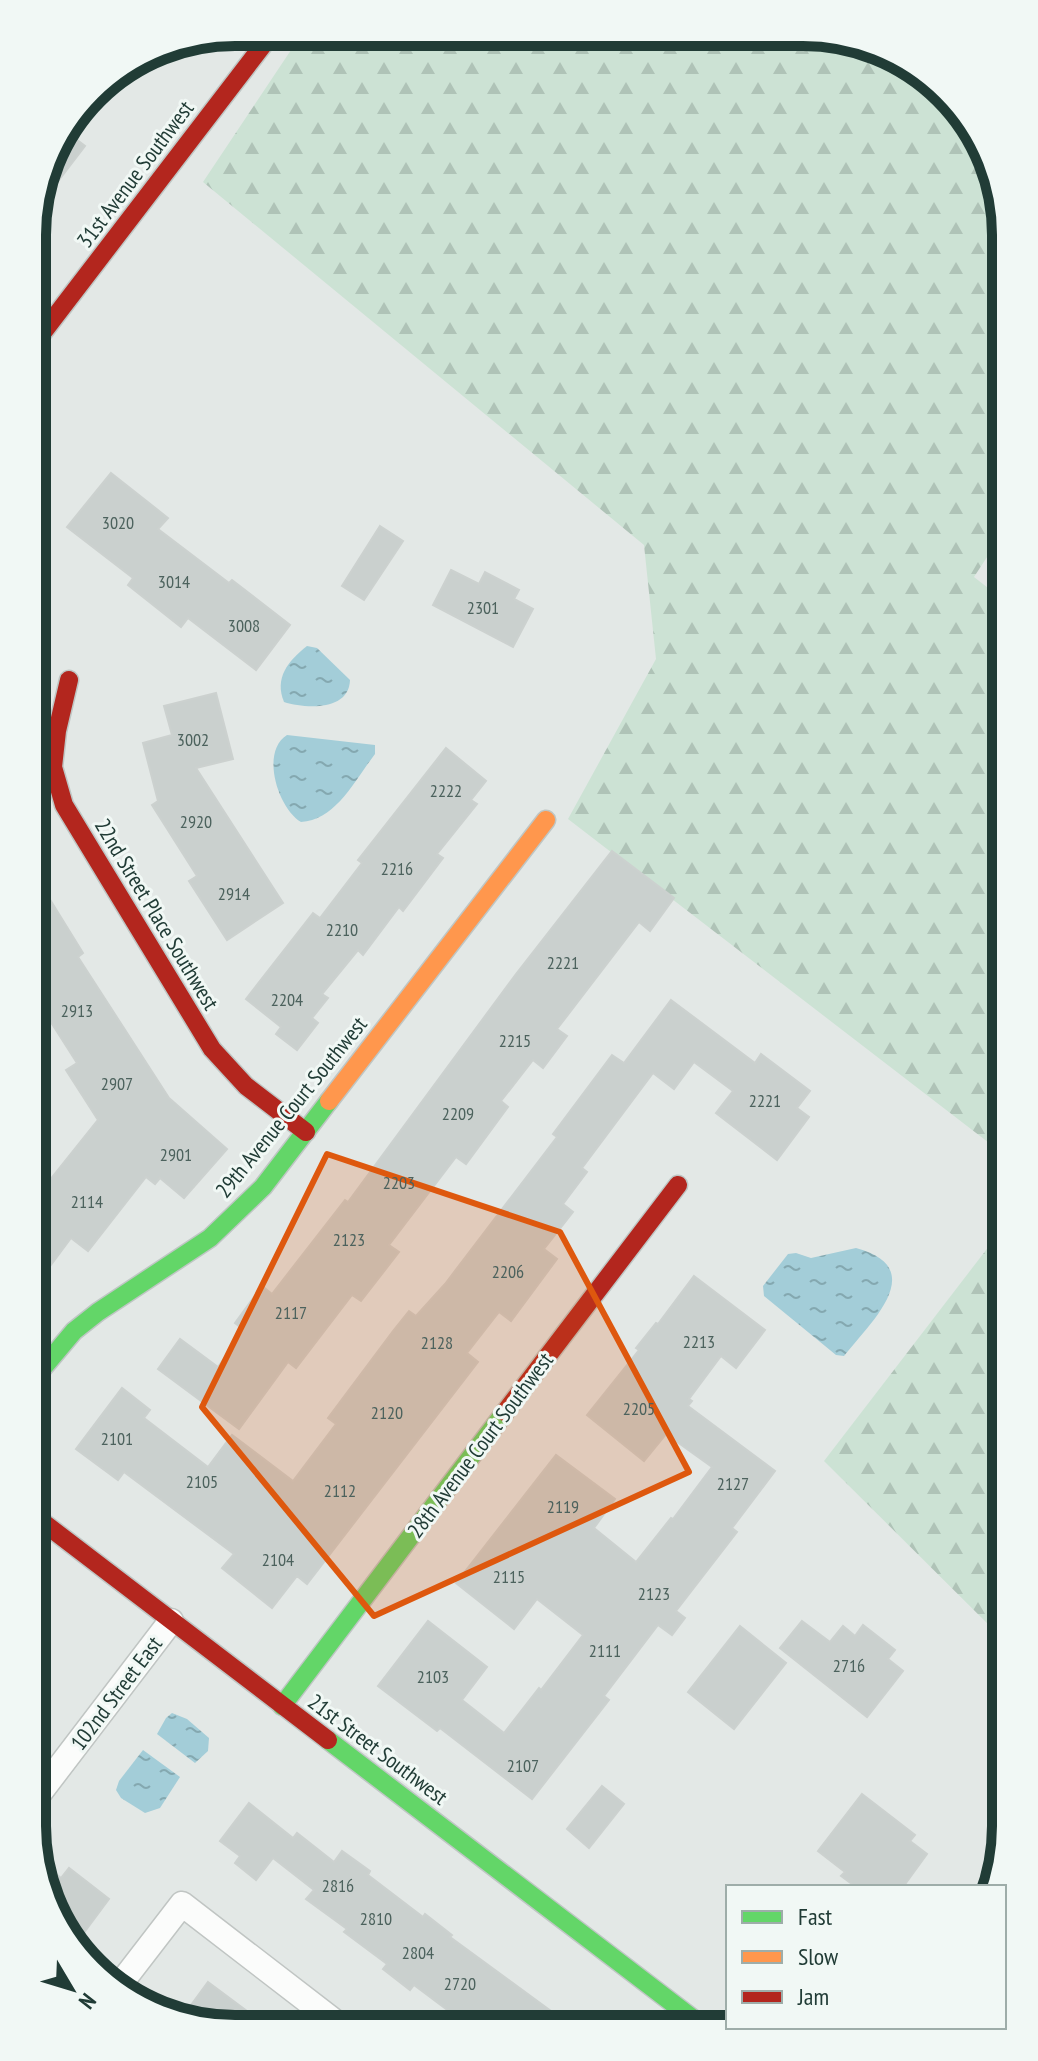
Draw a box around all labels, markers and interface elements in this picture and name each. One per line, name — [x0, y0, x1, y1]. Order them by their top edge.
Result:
street label: 31st Avenue Southwest — [70, 95, 200, 253]
house number: 3020 — [102, 511, 134, 534]
house number: 3014 — [158, 570, 190, 593]
house number: 2301 — [467, 596, 499, 619]
house number: 3008 — [228, 614, 260, 637]
house number: 3002 — [177, 728, 209, 751]
house number: 2222 — [430, 779, 462, 802]
house number: 2920 — [180, 810, 212, 833]
street label: 22nd Street Place Southwest — [89, 813, 225, 1015]
house number: 2216 — [381, 857, 413, 880]
house number: 2914 — [218, 882, 250, 905]
house number: 2210 — [326, 918, 358, 941]
house number: 2221 — [547, 951, 579, 974]
house number: 2204 — [271, 988, 303, 1011]
house number: 2913 — [61, 999, 93, 1022]
street label: 29th Avenue Court Southwest — [209, 1011, 373, 1203]
house number: 2215 — [499, 1029, 531, 1052]
house number: 2907 — [101, 1072, 133, 1095]
house number: 2221 — [749, 1089, 781, 1112]
house number: 2209 — [442, 1102, 474, 1125]
house number: 2901 — [160, 1143, 192, 1166]
house number: 2203 — [383, 1171, 415, 1194]
house number: 2114 — [71, 1190, 103, 1213]
house number: 2123 — [333, 1228, 365, 1251]
house number: 2206 — [492, 1260, 524, 1283]
house number: 2117 — [275, 1301, 307, 1324]
house number: 2213 — [683, 1330, 715, 1353]
house number: 2128 — [421, 1331, 453, 1354]
street label: 28th Avenue Court Southwest — [401, 1347, 559, 1543]
house number: 2205 — [623, 1397, 655, 1420]
house number: 2120 — [371, 1401, 403, 1424]
house number: 2101 — [101, 1427, 133, 1450]
house number: 2105 — [186, 1470, 218, 1493]
house number: 2127 — [717, 1472, 749, 1495]
house number: 2112 — [324, 1479, 356, 1502]
house number: 2119 — [547, 1495, 579, 1518]
house number: 2104 — [262, 1548, 294, 1571]
house number: 2115 — [493, 1565, 525, 1588]
house number: 2123 — [638, 1582, 670, 1605]
street label: 102nd Street East — [64, 1630, 168, 1756]
house number: 2111 — [589, 1639, 621, 1662]
house number: 2716 — [833, 1654, 865, 1677]
house number: 2103 — [417, 1665, 449, 1688]
street label: 21st Street Southwest — [303, 1687, 453, 1811]
house number: 2107 — [507, 1754, 539, 1777]
house number: 2816 — [322, 1874, 354, 1897]
legend — [726, 1885, 1006, 2029]
text: Fast — [798, 1901, 833, 1932]
house number: 2810 — [360, 1907, 392, 1930]
house number: 2804 — [402, 1941, 434, 1964]
text: Slow — [798, 1941, 839, 1972]
north arrow — [32, 1949, 112, 2029]
house number: 2720 — [444, 1972, 476, 1995]
text: Jam — [797, 1981, 829, 2012]
text: N — [73, 1988, 102, 2015]

